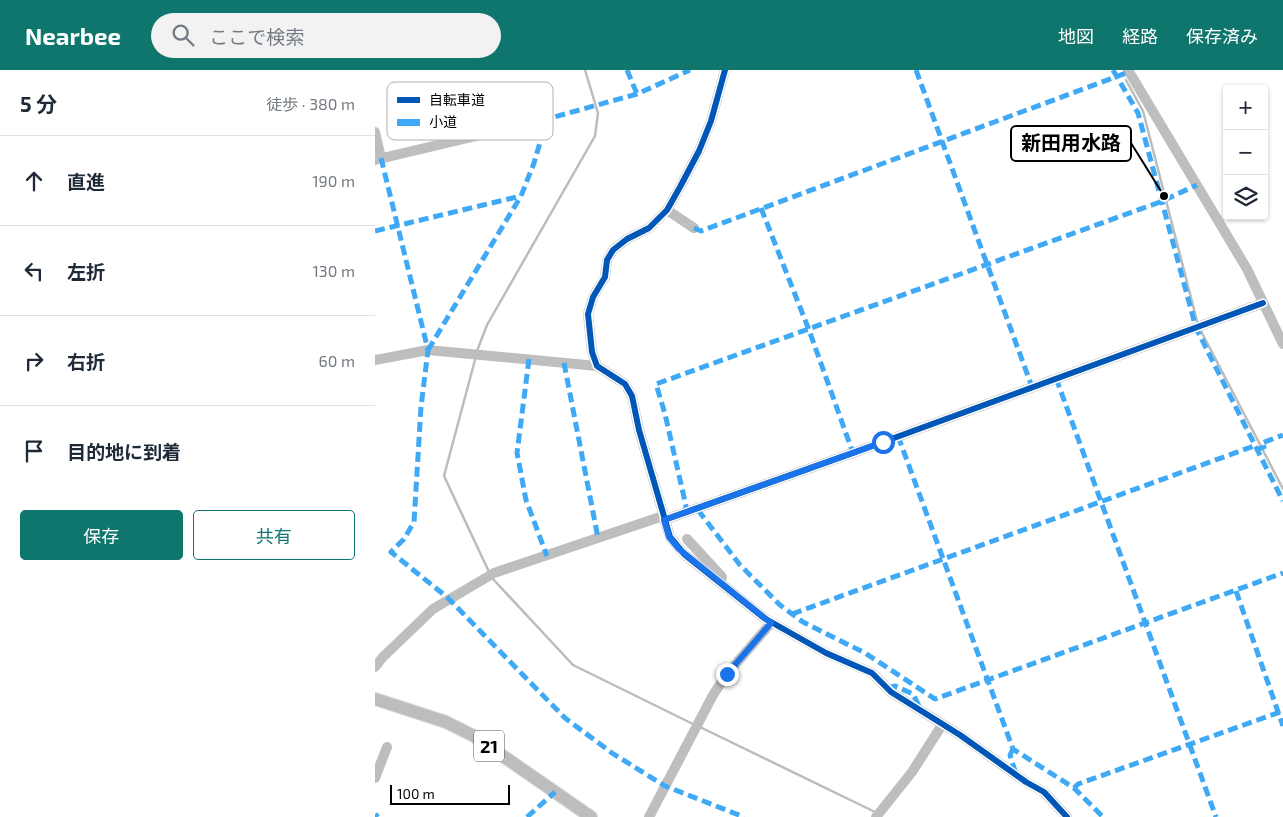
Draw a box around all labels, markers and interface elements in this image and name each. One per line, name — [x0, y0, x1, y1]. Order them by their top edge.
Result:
search box — [151, 13, 501, 58]
text: Nearbee — [25, 21, 121, 50]
icon: search — [169, 21, 197, 49]
text: ここで検索 — [209, 25, 304, 48]
text: 地図 — [1058, 25, 1094, 47]
text: 経路 — [1122, 25, 1158, 47]
text: 保存済み — [1186, 25, 1258, 47]
legend — [387, 82, 553, 140]
map controls — [1223, 85, 1268, 220]
button: + — [1223, 85, 1268, 130]
text: 5 分 — [20, 91, 57, 116]
text: 自転車道 — [429, 91, 485, 108]
text: 徒歩 · 380 m — [266, 94, 355, 113]
text: 小道 — [429, 113, 457, 130]
callout: 新田用水路 — [1011, 126, 1131, 161]
text: 新田用水路 — [1021, 130, 1121, 154]
button: − — [1223, 130, 1268, 175]
icon: ahead — [20, 167, 48, 195]
text: 直進 — [67, 170, 105, 193]
text: 190 m — [312, 171, 355, 190]
button: layers — [1223, 175, 1268, 220]
icon: left — [20, 257, 48, 285]
text: 左折 — [67, 260, 105, 283]
text: 130 m — [313, 261, 355, 280]
icon: right — [20, 347, 48, 375]
text: 右折 — [67, 350, 105, 373]
text: 60 m — [319, 351, 355, 370]
route start — [872, 431, 895, 454]
icon: arrive — [20, 437, 48, 465]
text: 目的地に到着 — [67, 440, 181, 463]
button: 保存 — [20, 510, 183, 560]
button: 共有 — [193, 510, 355, 560]
route end — [716, 663, 739, 686]
road number: 21 — [474, 730, 504, 761]
scale bar — [390, 782, 510, 805]
text: 100 m — [397, 785, 435, 802]

